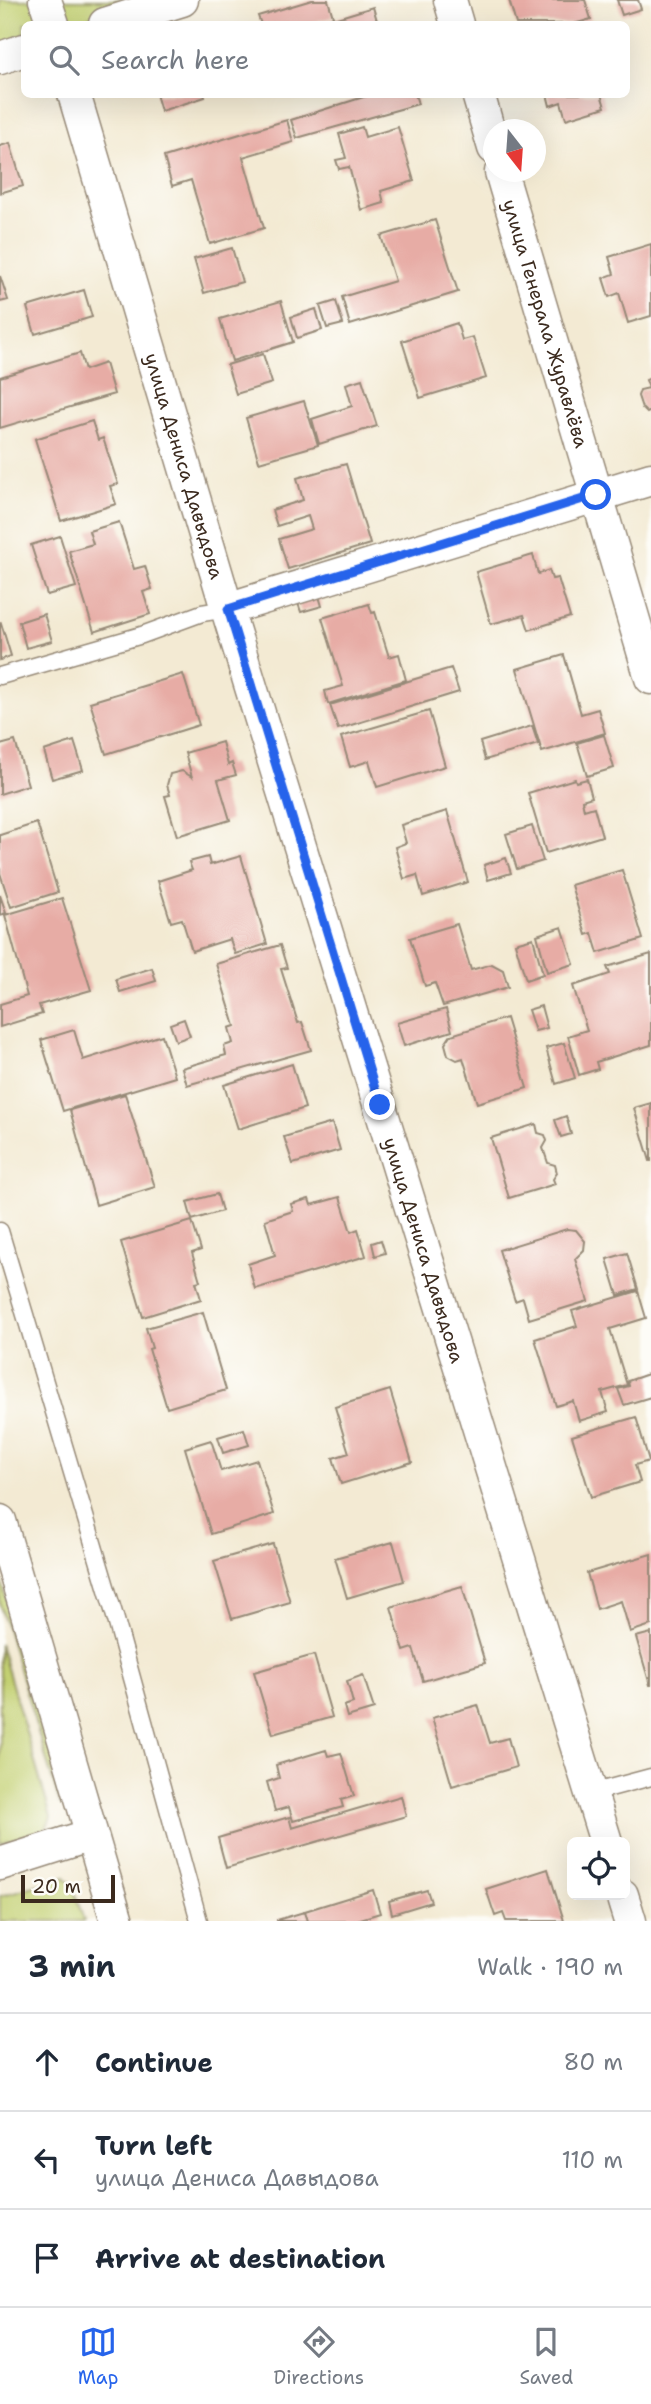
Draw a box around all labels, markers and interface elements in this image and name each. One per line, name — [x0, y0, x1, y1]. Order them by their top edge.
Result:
search box — [21, 21, 630, 98]
icon: search — [45, 41, 83, 79]
text: Search here — [101, 42, 250, 77]
north arrow — [483, 119, 546, 182]
street label: улица Генерала Журавлёва — [497, 196, 595, 451]
street label: улица Дениса Давыдова — [139, 350, 230, 582]
route start — [580, 479, 611, 510]
route end — [364, 1089, 395, 1120]
street label: улица Дениса Давыдова — [378, 1134, 471, 1366]
map controls — [567, 1837, 630, 1900]
button: locate — [567, 1837, 630, 1900]
scale bar — [21, 1872, 116, 1904]
text: 20 m — [32, 1874, 81, 1899]
text: 3 min — [28, 1946, 115, 1987]
text: Walk · 190 m — [477, 1952, 623, 1982]
icon: ahead — [28, 2043, 66, 2081]
text: Continue — [95, 2045, 213, 2080]
text: 80 m — [564, 2047, 623, 2077]
text: Turn left — [95, 2128, 212, 2163]
icon: left — [28, 2141, 66, 2179]
text: 110 m — [561, 2145, 623, 2175]
text: улица Дениса Давыдова — [95, 2163, 379, 2193]
icon: arrive — [28, 2239, 66, 2277]
text: Arrive at destination — [95, 2241, 385, 2276]
tab: Map — [78, 2323, 118, 2390]
tab: Directions — [274, 2323, 364, 2390]
tab: Saved — [519, 2323, 573, 2390]

